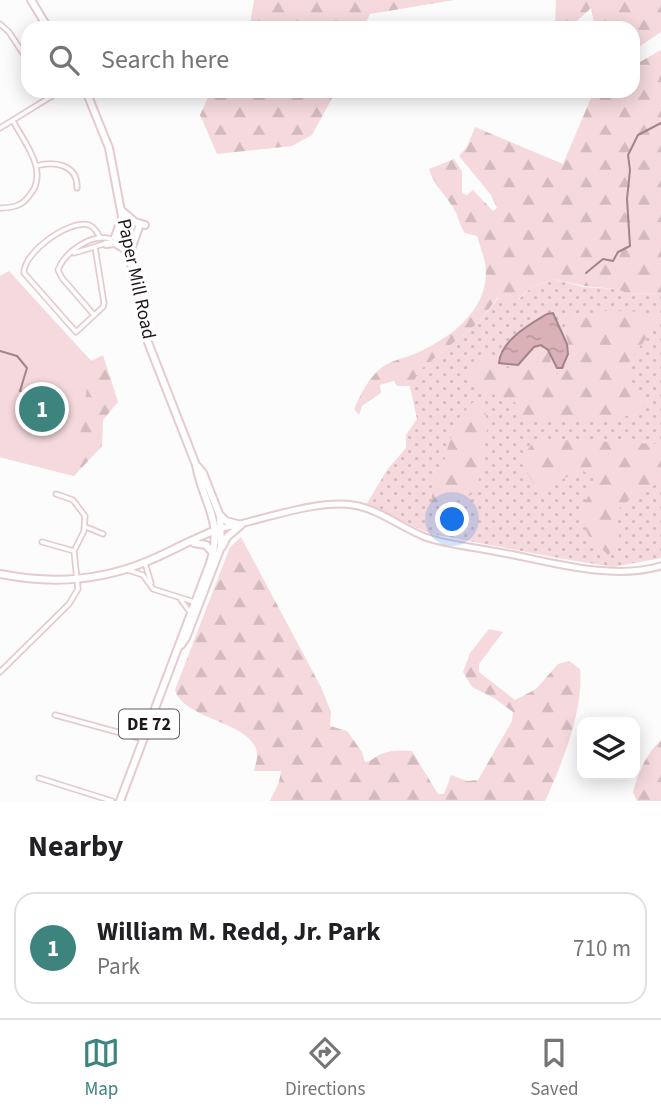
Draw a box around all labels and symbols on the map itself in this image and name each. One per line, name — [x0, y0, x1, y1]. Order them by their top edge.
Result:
street label: Paper Mill Road — [110, 216, 162, 342]
pin: 1 — [19, 383, 65, 435]
your location — [435, 502, 469, 536]
road number: DE 72 — [119, 710, 179, 738]

